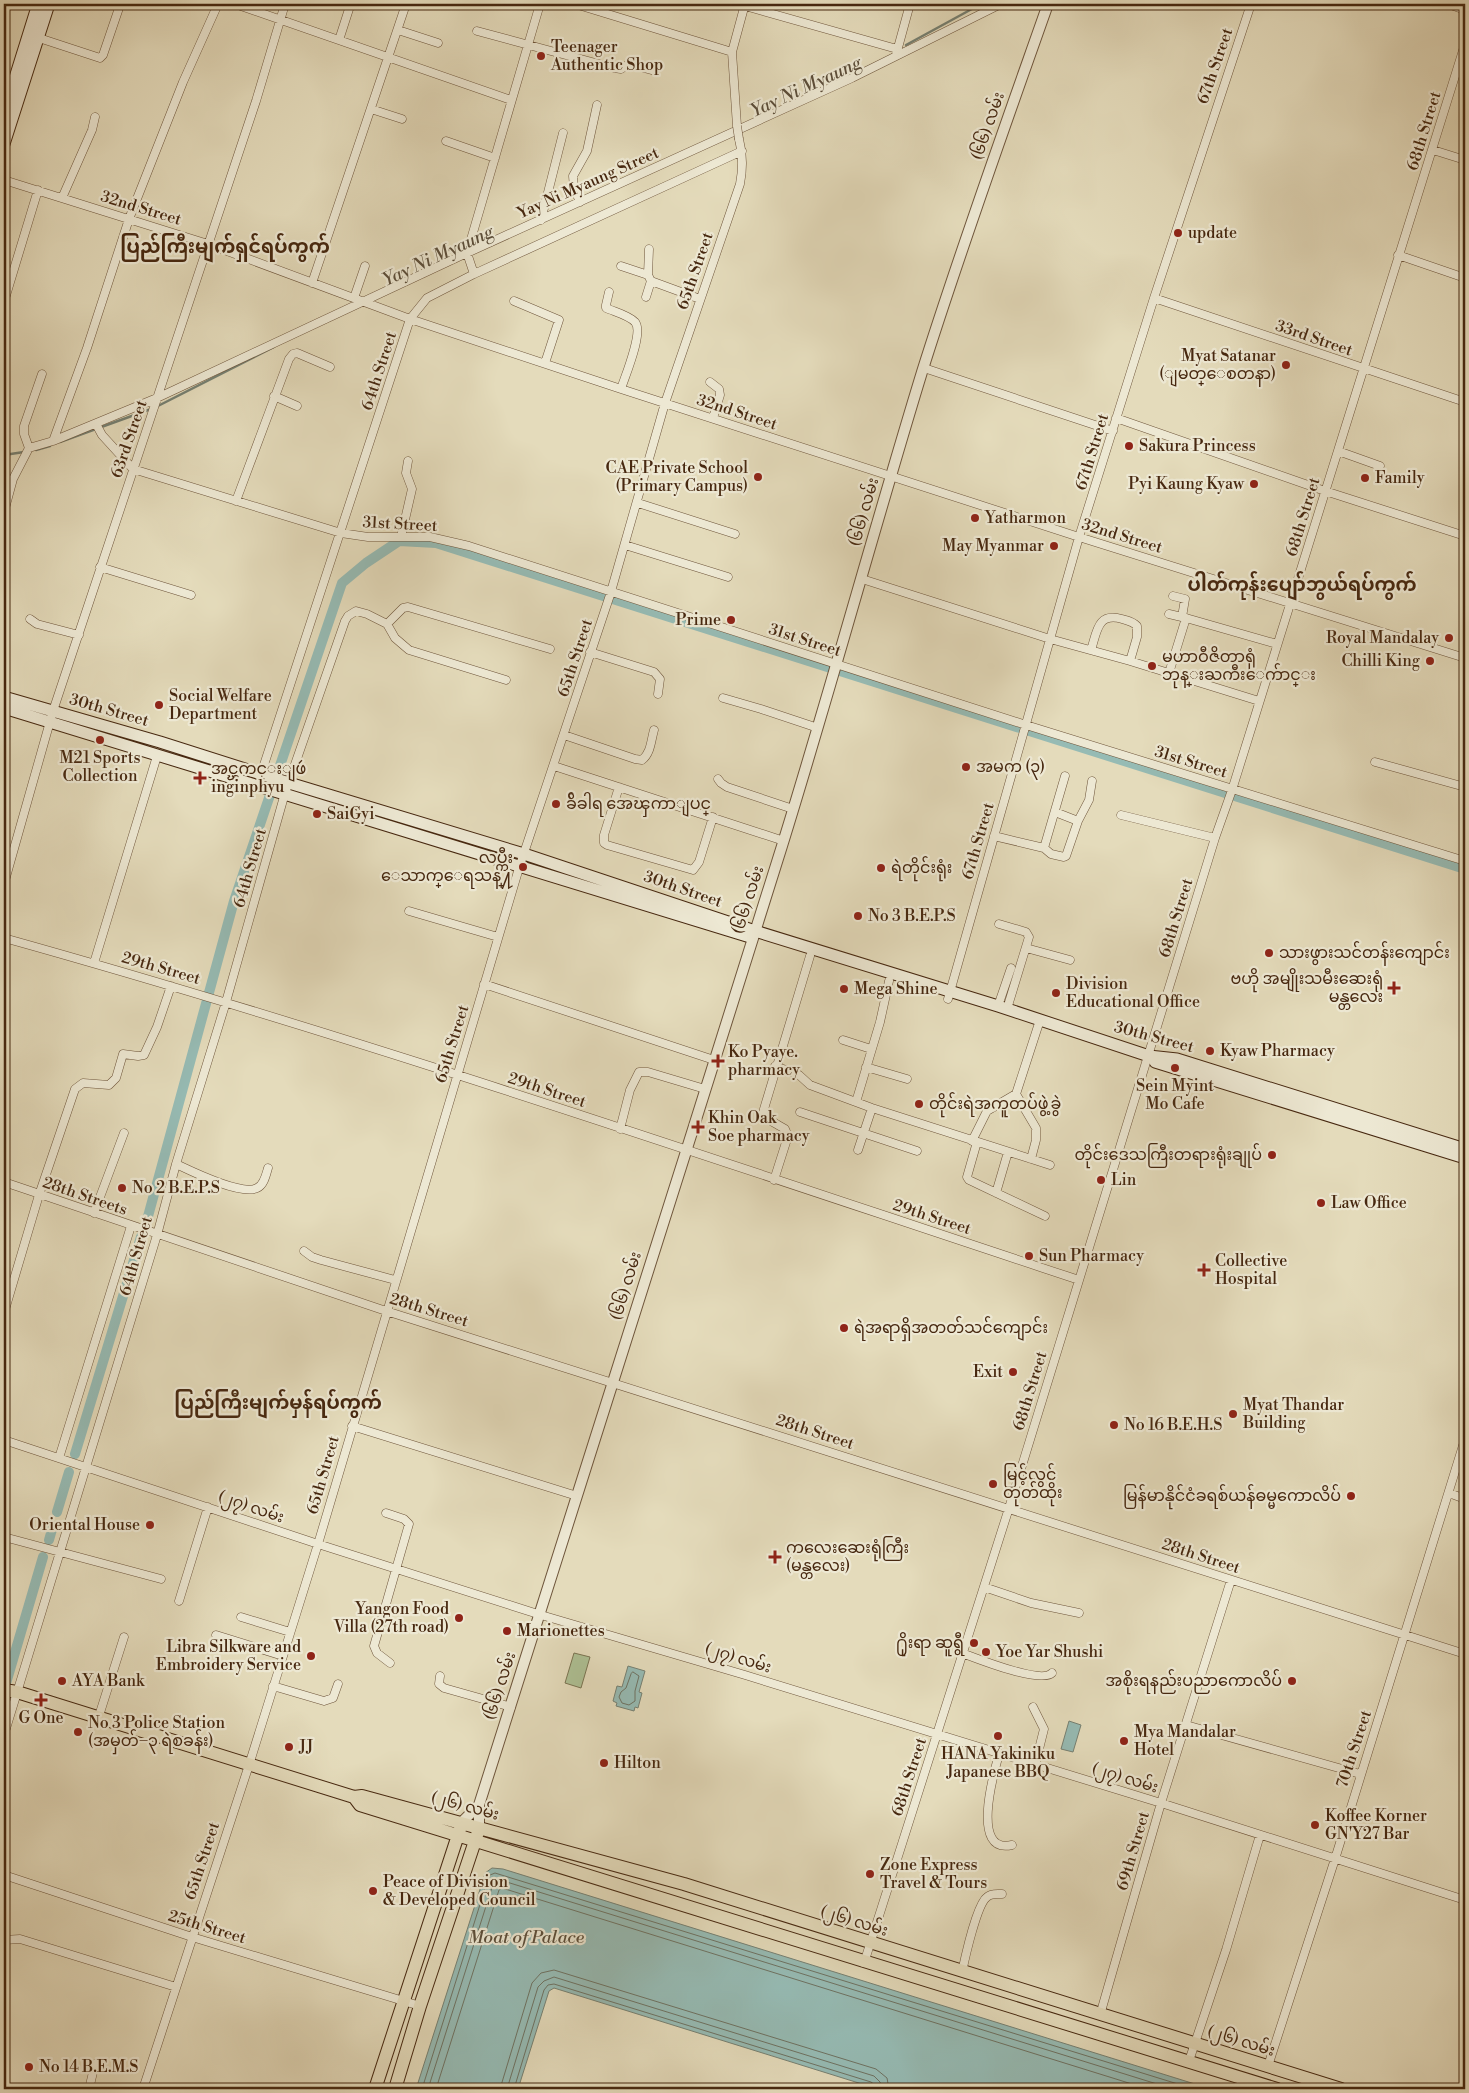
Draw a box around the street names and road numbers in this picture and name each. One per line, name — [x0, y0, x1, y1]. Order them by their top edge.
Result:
street label: 67th Street — [1193, 25, 1237, 107]
street label: (၆၆) လမ်း — [965, 89, 1009, 163]
street label: 68th Street — [1402, 89, 1446, 173]
street label: Yay Ni Myaung Street — [513, 143, 662, 224]
street label: 32nd Street — [98, 186, 184, 230]
street label: 65th Street — [672, 229, 718, 312]
street label: 33rd Street — [1273, 315, 1356, 361]
street label: 64th Street — [357, 329, 401, 413]
street label: 32nd Street — [694, 390, 780, 434]
street label: 63rd Street — [106, 397, 152, 481]
street label: 67th Street — [1071, 411, 1113, 493]
street label: (၆၆) လမ်း — [843, 475, 883, 549]
street label: 68th Street — [1281, 475, 1325, 559]
street label: 31st Street — [362, 512, 438, 536]
street label: 32nd Street — [1079, 514, 1165, 558]
street label: 65th Street — [553, 616, 597, 699]
street label: 31st Street — [766, 619, 844, 661]
street label: 30th Street — [67, 689, 151, 731]
street label: 31st Street — [1152, 741, 1230, 783]
street label: 67th Street — [957, 800, 999, 882]
street label: 64th Street — [229, 826, 271, 910]
street label: (၆၆) လမ်း — [726, 863, 768, 937]
street label: 30th Street — [641, 866, 725, 912]
street label: 68th Street — [1154, 876, 1198, 960]
street label: 29th Street — [119, 947, 203, 989]
street label: 65th Street — [431, 1002, 473, 1085]
street label: 30th Street — [1112, 1017, 1196, 1057]
street label: 29th Street — [505, 1068, 589, 1112]
street label: 28th Streets — [40, 1172, 130, 1220]
street label: 29th Street — [890, 1195, 974, 1239]
street label: 64th Street — [115, 1214, 157, 1298]
street label: (၆၆) လမ်း — [604, 1249, 646, 1323]
street label: 28th Street — [387, 1289, 471, 1332]
street label: 68th Street — [1008, 1349, 1052, 1433]
street label: 28th Street — [773, 1410, 857, 1454]
street label: 65th Street — [302, 1433, 344, 1517]
street label: (၂၇) လမ်း — [214, 1484, 287, 1530]
street label: 28th Street — [1159, 1534, 1243, 1578]
street label: (၂၇) လမ်း — [701, 1636, 774, 1680]
street label: (၆၆) လမ်း — [478, 1649, 520, 1723]
street label: 70th Street — [1332, 1707, 1376, 1790]
street label: 68th Street — [887, 1735, 931, 1819]
street label: (၂၇) လမ်း — [1088, 1756, 1161, 1800]
street label: (၂၆) လမ်း — [428, 1785, 502, 1828]
street label: 69th Street — [1112, 1809, 1154, 1893]
street label: 65th Street — [180, 1819, 224, 1902]
street label: (၂၆) လမ်း — [817, 1899, 891, 1944]
street label: 25th Street — [166, 1906, 249, 1948]
street label: (၂၆) လမ်း — [1204, 2019, 1278, 2064]

